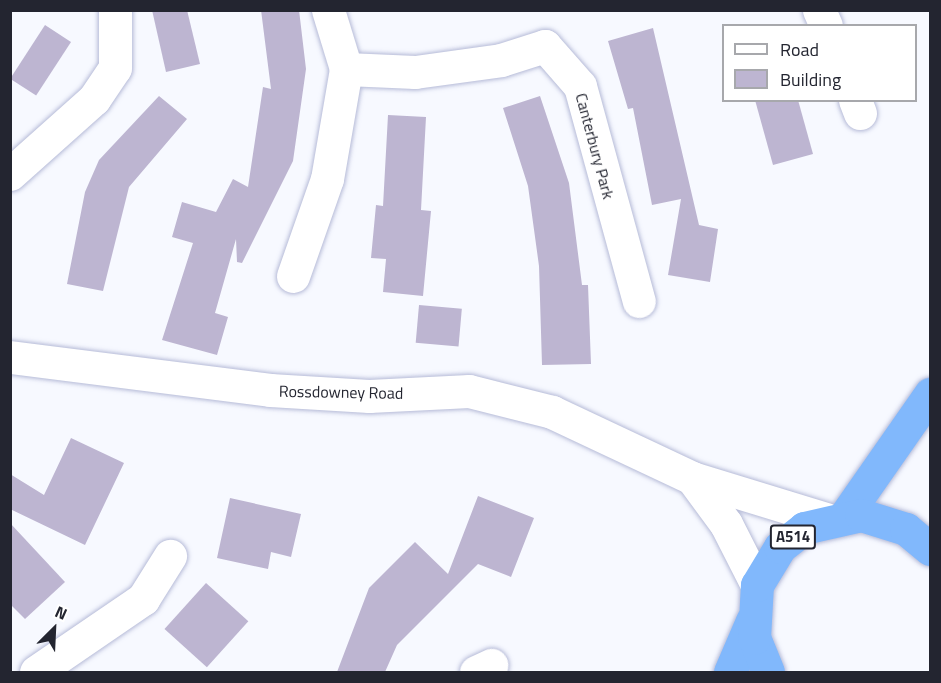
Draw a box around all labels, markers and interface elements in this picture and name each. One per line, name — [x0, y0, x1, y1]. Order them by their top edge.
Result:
legend — [722, 24, 917, 102]
text: Road — [780, 36, 819, 63]
text: Building — [780, 66, 841, 93]
street label: Canterbury Park — [572, 91, 618, 201]
street label: Rossdowney Road — [279, 381, 403, 403]
road number: A514 — [769, 525, 817, 549]
north arrow — [24, 599, 84, 659]
text: N — [51, 599, 71, 626]

